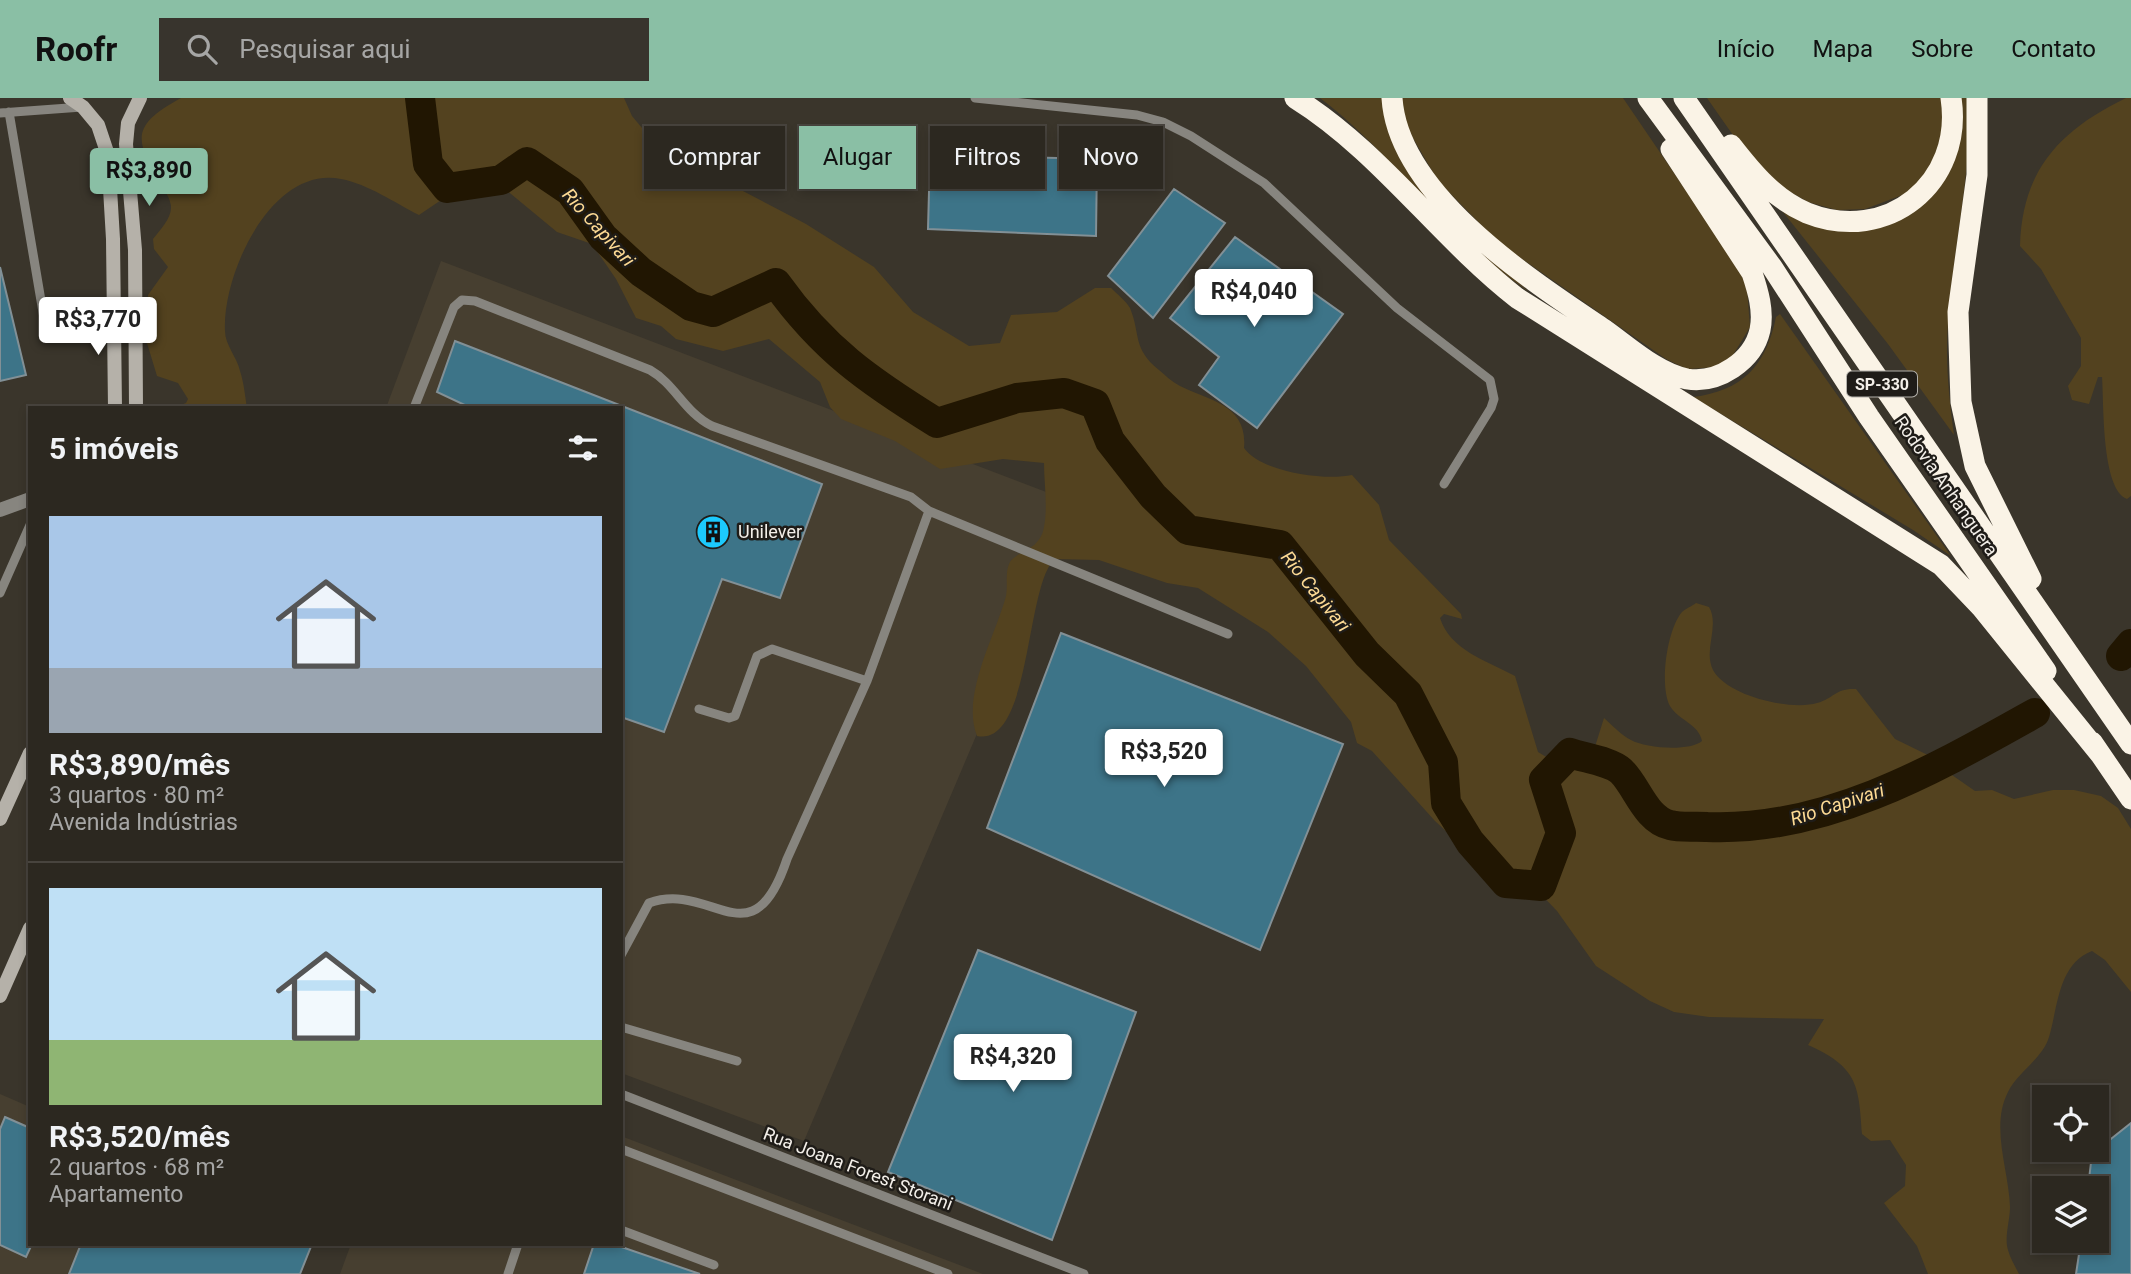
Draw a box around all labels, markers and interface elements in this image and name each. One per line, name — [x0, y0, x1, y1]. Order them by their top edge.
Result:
search box — [159, 18, 649, 81]
text: Roofr — [35, 30, 117, 69]
icon: search — [183, 30, 221, 68]
text: Pesquisar aqui — [239, 34, 411, 64]
text: Início — [1717, 35, 1775, 63]
text: Mapa — [1813, 35, 1873, 63]
text: Sobre — [1911, 35, 1973, 63]
text: Contato — [2011, 35, 2096, 63]
chip: Comprar — [644, 126, 785, 189]
chip: Alugar — [799, 126, 916, 189]
chip: Filtros — [930, 126, 1045, 189]
chip: Novo — [1059, 126, 1163, 189]
pin: R$3,890 — [84, 148, 214, 208]
text: R$3,890 — [106, 157, 192, 184]
water label: Rio Capivari — [557, 183, 640, 272]
pin: R$4,040 — [1189, 270, 1319, 329]
text: R$4,040 — [1211, 278, 1297, 305]
pin: R$3,770 — [33, 298, 163, 357]
text: R$3,770 — [55, 306, 141, 333]
road number: SP-330 — [1847, 372, 1917, 396]
street label: Rodovia Anhanguera — [1890, 412, 2002, 559]
icon: filters — [564, 429, 602, 467]
text: 5 imóveis — [49, 431, 179, 466]
building icon: Unilever — [694, 513, 732, 551]
place label: Unilever — [738, 521, 802, 542]
water label: Rio Capivari — [1276, 546, 1356, 637]
icon: home — [263, 561, 389, 687]
pin: R$3,520 — [1099, 730, 1229, 789]
text: R$3,520 — [1121, 738, 1207, 765]
text: R$3,890/mês — [49, 747, 230, 782]
water label: Rio Capivari — [1787, 778, 1888, 830]
text: 3 quartos · 80 m² — [49, 782, 224, 809]
text: Avenida Indústrias — [49, 809, 238, 836]
icon: home — [263, 933, 389, 1059]
pin: R$4,320 — [948, 1034, 1078, 1094]
text: R$4,320 — [970, 1043, 1056, 1070]
map controls — [2032, 1085, 2109, 1253]
button: locate — [2032, 1085, 2109, 1162]
text: R$3,520/mês — [49, 1119, 230, 1154]
street label: Rua Joana Forest Storani — [761, 1123, 956, 1214]
text: 2 quartos · 68 m² — [49, 1154, 224, 1181]
button: layers — [2032, 1176, 2109, 1253]
text: Apartamento — [49, 1181, 183, 1208]

